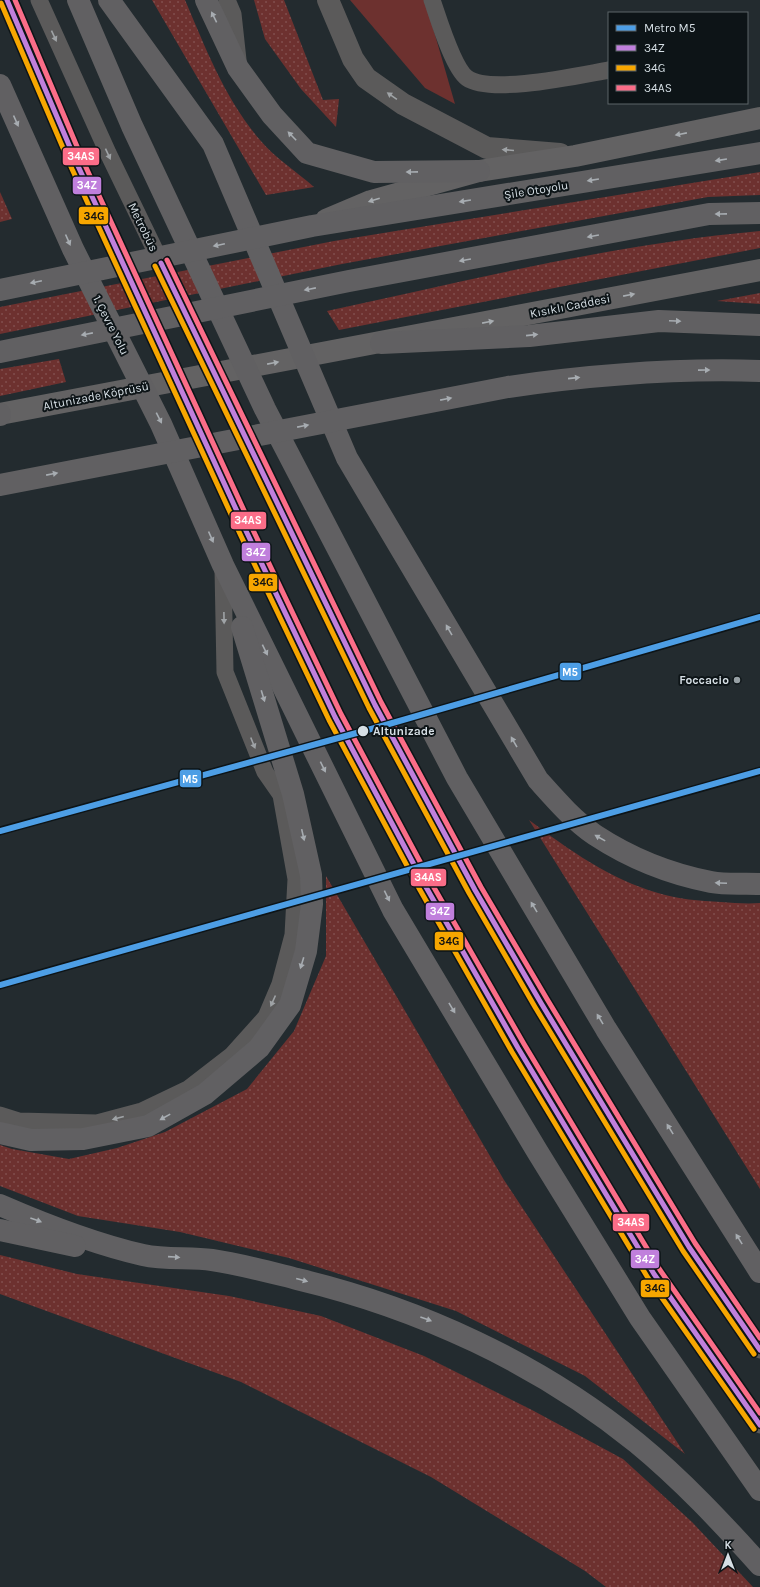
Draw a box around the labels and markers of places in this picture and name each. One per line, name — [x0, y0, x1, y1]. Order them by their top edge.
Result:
place label: Foccacio — [679, 673, 729, 687]
marker: Foccacio — [732, 675, 742, 685]
marker: Altunizade — [356, 724, 370, 738]
place label: Altunizade — [373, 724, 435, 738]

